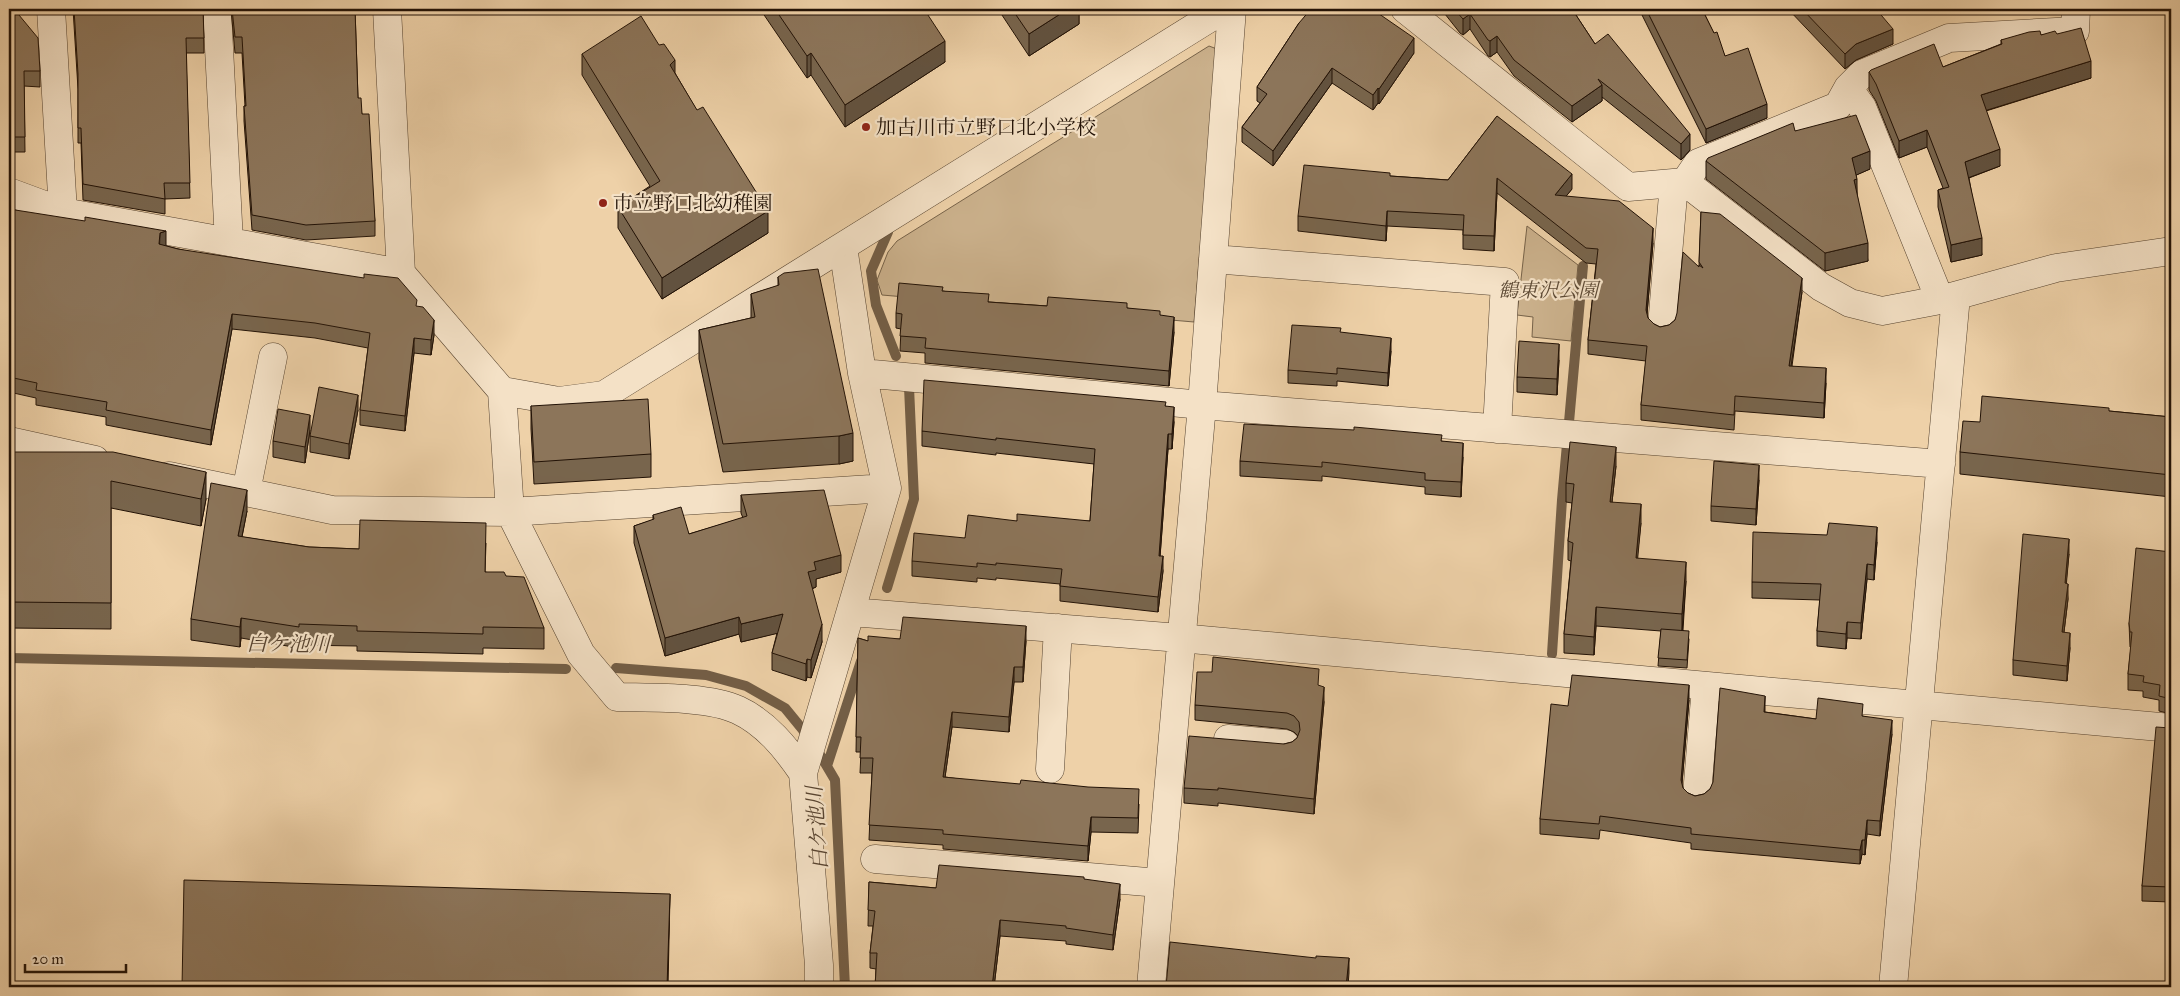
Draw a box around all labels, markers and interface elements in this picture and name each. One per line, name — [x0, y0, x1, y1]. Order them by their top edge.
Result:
place label: 加古川市立野口北小学校 — [876, 115, 1096, 139]
marker: 加古川市立野口北小学校 — [860, 121, 872, 133]
place label: 市立野口北幼稚園 — [613, 191, 773, 215]
marker: 市立野口北幼稚園 — [597, 197, 609, 209]
park label: 鶴東沢公園 — [1498, 278, 1601, 302]
water label: 白ケ池川 — [246, 630, 332, 658]
water label: 白ケ池川 — [801, 783, 833, 871]
scale bar — [25, 941, 126, 973]
text: 20 m — [32, 950, 64, 968]

